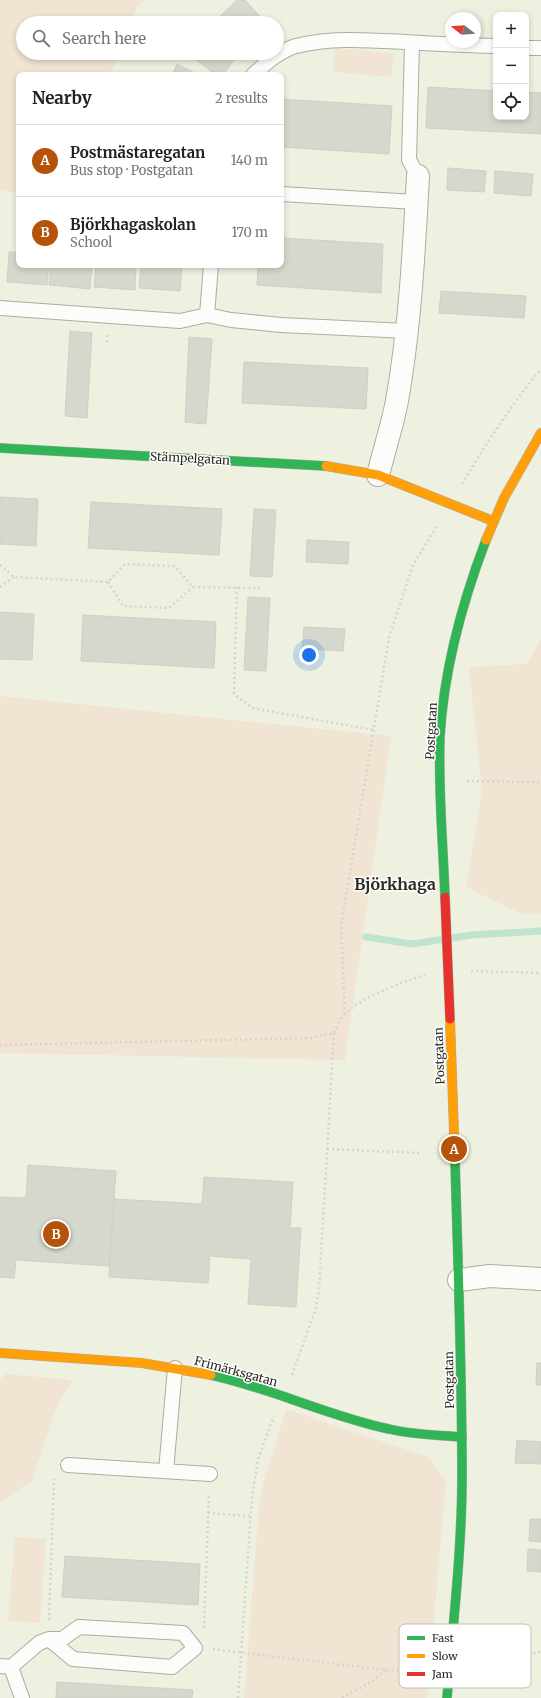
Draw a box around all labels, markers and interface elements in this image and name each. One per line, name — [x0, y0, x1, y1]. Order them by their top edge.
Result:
north arrow — [445, 12, 481, 48]
map controls — [493, 12, 529, 120]
button: + — [493, 12, 529, 48]
search box — [16, 16, 284, 60]
icon: search — [30, 27, 52, 49]
text: Search here — [62, 29, 146, 48]
button: − — [493, 48, 529, 84]
button: locate — [493, 84, 529, 120]
text: Nearby — [32, 87, 92, 109]
text: 2 results — [215, 90, 268, 107]
text: Postmästaregatan — [70, 143, 205, 162]
text: A — [40, 152, 50, 169]
text: 140 m — [231, 152, 268, 169]
text: Bus stop · Postgatan — [70, 162, 193, 179]
text: Björkhagaskolan — [70, 215, 196, 234]
text: B — [40, 224, 50, 241]
text: 170 m — [231, 224, 268, 241]
text: School — [70, 234, 112, 251]
street label: Stämpelgatan — [150, 448, 230, 468]
your location — [299, 645, 319, 665]
street label: Postgatan — [422, 702, 440, 760]
district label: Björkhaga — [354, 874, 436, 894]
street label: Postgatan — [430, 1027, 448, 1085]
pin: A — [441, 1134, 467, 1164]
pin: B — [43, 1219, 69, 1249]
street label: Postgatan — [441, 1351, 457, 1409]
street label: Frimärksgatan — [193, 1353, 279, 1389]
legend — [399, 1624, 531, 1688]
text: Fast — [432, 1631, 455, 1645]
text: Slow — [432, 1649, 458, 1663]
text: Jam — [431, 1667, 453, 1681]

